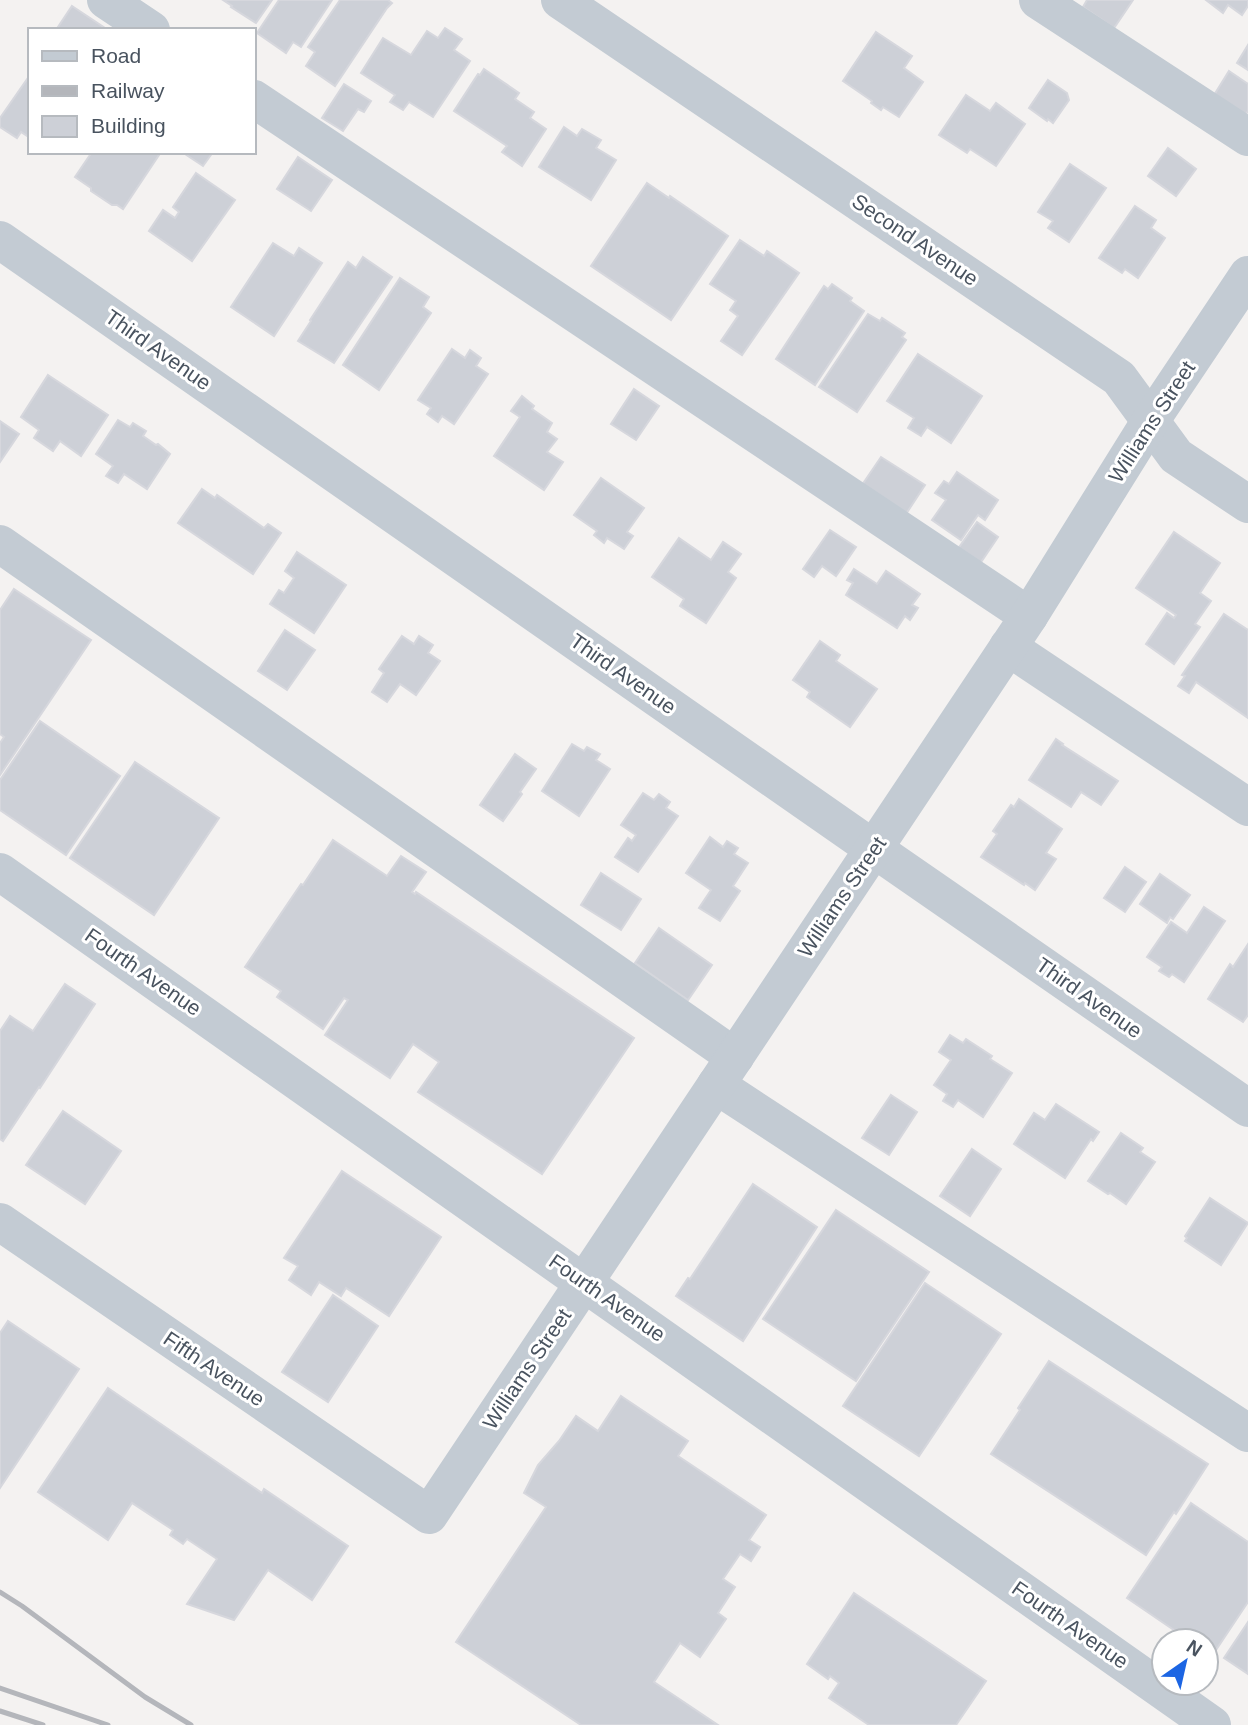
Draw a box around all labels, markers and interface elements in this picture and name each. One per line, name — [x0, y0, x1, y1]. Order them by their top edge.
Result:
legend — [28, 28, 256, 154]
text: Road — [91, 44, 141, 67]
text: Railway — [91, 79, 165, 102]
text: Building — [91, 114, 166, 137]
street label: Second Avenue — [848, 189, 983, 290]
street label: Third Avenue — [101, 305, 215, 394]
street label: Williams Street — [1104, 357, 1199, 487]
street label: Third Avenue — [566, 629, 680, 718]
street label: Williams Street — [793, 832, 890, 961]
street label: Fourth Avenue — [81, 923, 206, 1020]
street label: Third Avenue — [1032, 953, 1146, 1042]
street label: Fourth Avenue — [545, 1249, 670, 1346]
street label: Williams Street — [478, 1304, 575, 1433]
street label: Fifth Avenue — [160, 1327, 269, 1411]
street label: Fourth Avenue — [1008, 1576, 1133, 1673]
north arrow — [1150, 1627, 1220, 1697]
text: N — [1183, 1636, 1206, 1661]

